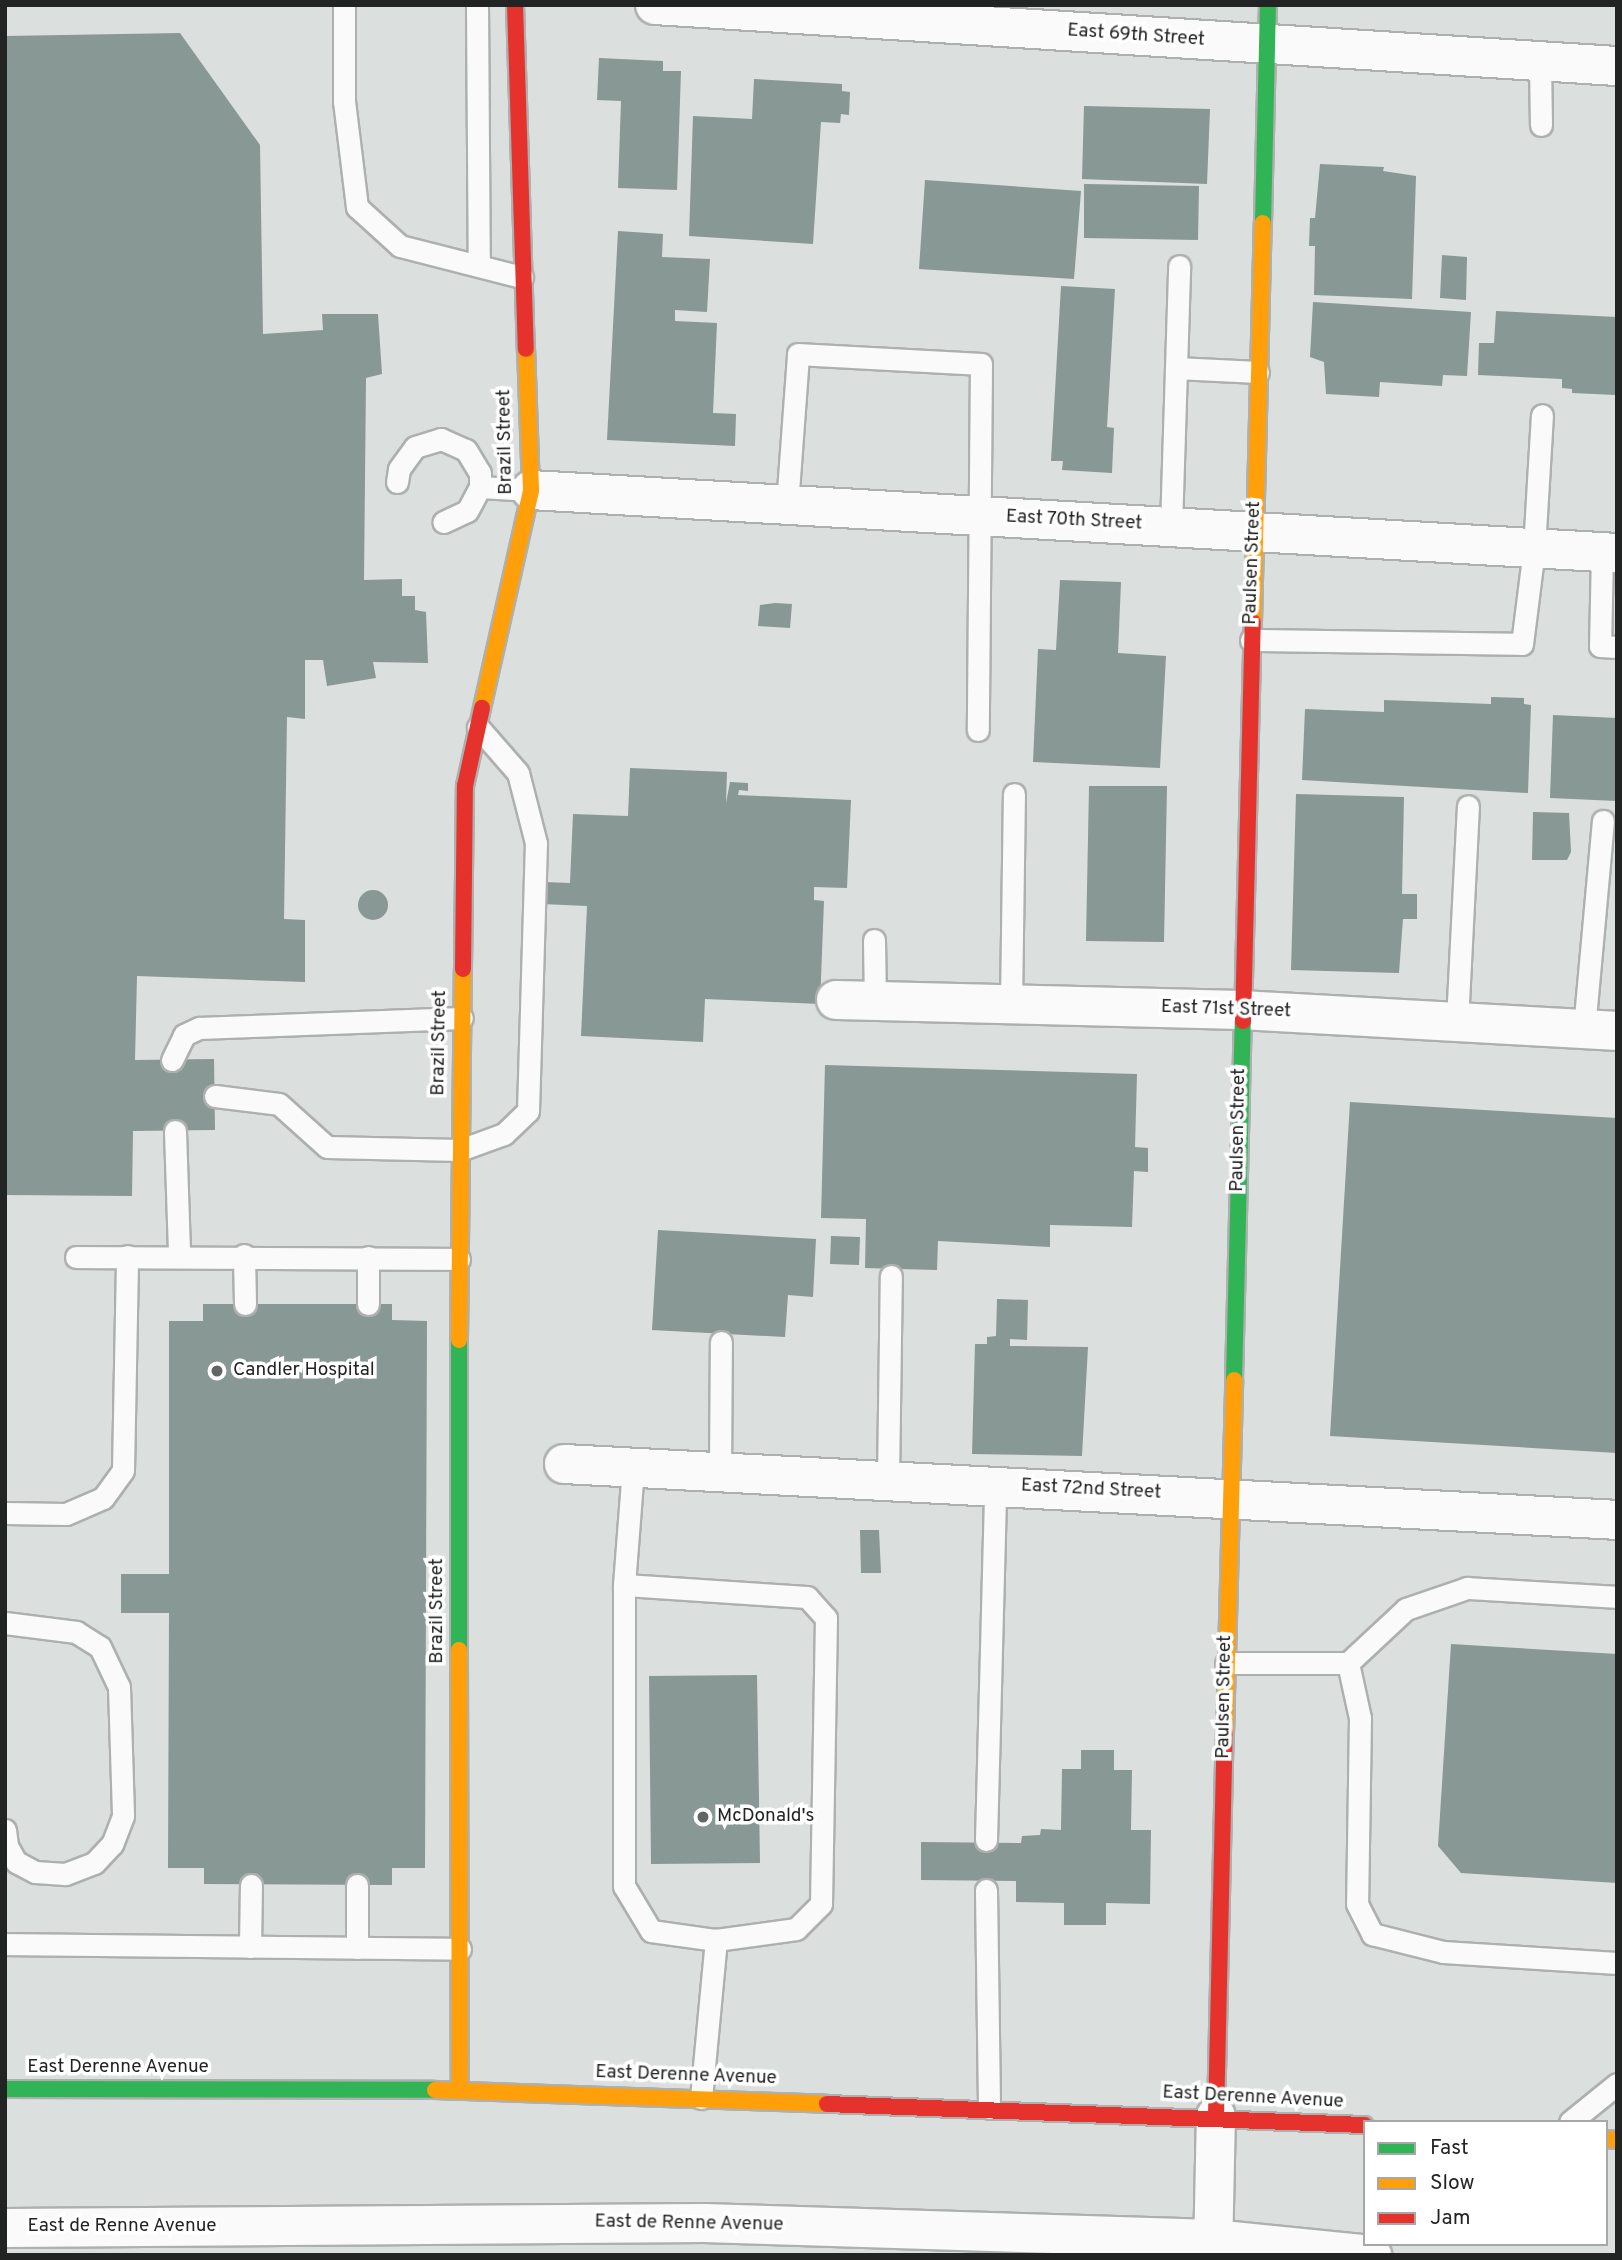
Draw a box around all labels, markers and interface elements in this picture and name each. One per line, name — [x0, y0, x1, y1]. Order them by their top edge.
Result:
street label: East 69th Street — [1066, 20, 1206, 52]
street label: Brazil Street — [494, 389, 518, 495]
street label: Paulsen Street — [1239, 501, 1267, 625]
street label: East 70th Street — [1005, 506, 1143, 536]
street label: Brazil Street — [428, 990, 452, 1096]
street label: East 71st Street — [1160, 996, 1292, 1024]
street label: Paulsen Street — [1227, 1068, 1251, 1192]
place label: Candler Hospital — [233, 1360, 375, 1382]
marker: Candler Hospital — [207, 1361, 227, 1381]
street label: East 72nd Street — [1020, 1475, 1162, 1505]
street label: Brazil Street — [427, 1558, 449, 1664]
street label: Paulsen Street — [1213, 1635, 1237, 1759]
place label: McDonald's — [717, 1806, 815, 1828]
marker: McDonald's — [695, 1809, 711, 1825]
street label: East Derenne Avenue — [27, 2057, 209, 2079]
street label: East Derenne Avenue — [595, 2061, 777, 2091]
street label: East Derenne Avenue — [1161, 2082, 1345, 2114]
legend — [1363, 2120, 1608, 2246]
text: Fast — [1430, 2135, 1469, 2162]
text: Slow — [1430, 2170, 1475, 2197]
text: Jam — [1430, 2205, 1471, 2232]
street label: East de Renne Avenue — [594, 2211, 784, 2237]
street label: East de Renne Avenue — [27, 2216, 217, 2238]

